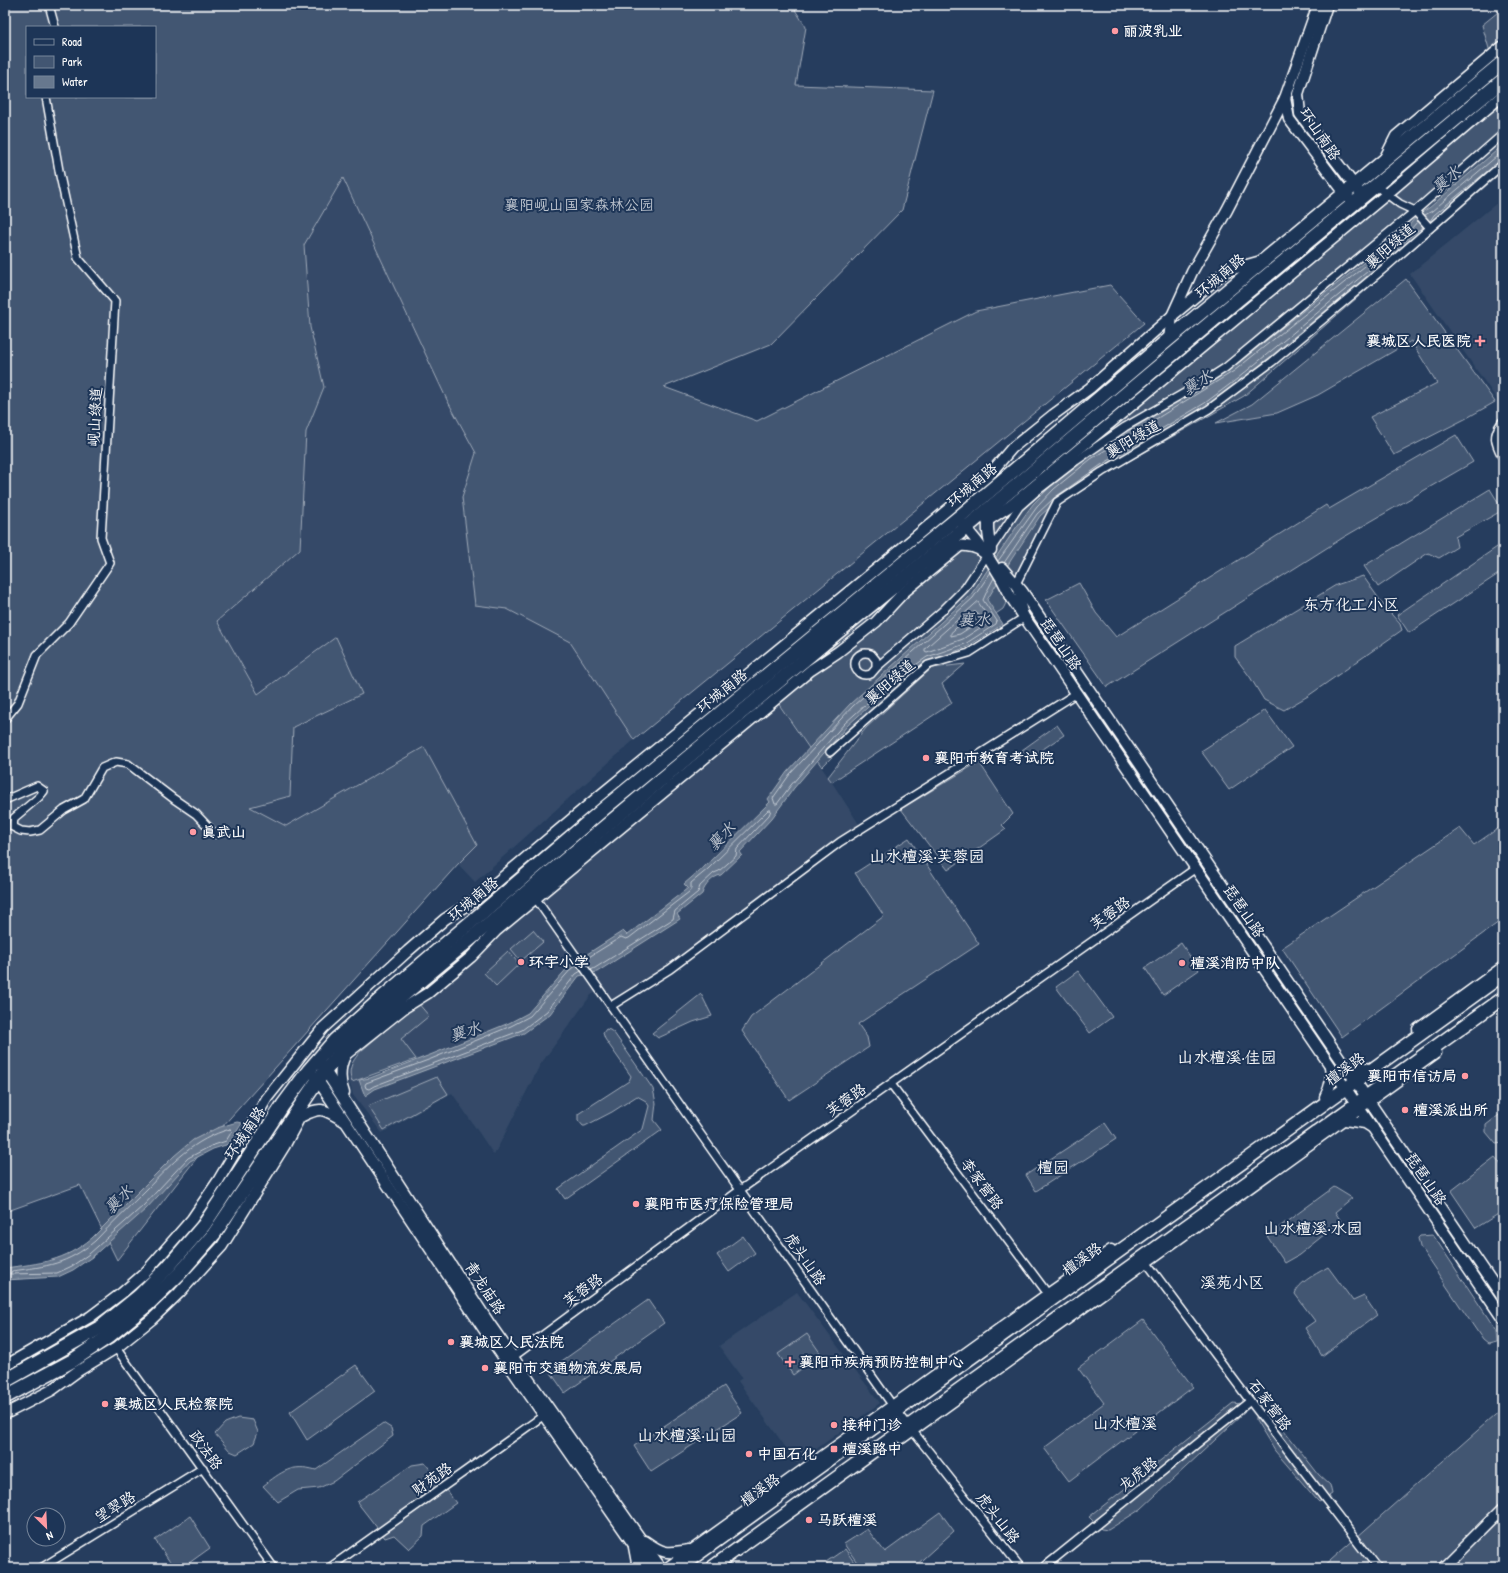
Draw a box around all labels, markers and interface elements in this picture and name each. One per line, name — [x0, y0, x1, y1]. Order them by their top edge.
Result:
place label: 丽波乳业 — [1123, 20, 1183, 41]
legend — [26, 26, 156, 98]
marker: 丽波乳业 — [1110, 26, 1120, 36]
text: Road — [62, 33, 82, 50]
text: Park — [62, 53, 82, 70]
text: Water — [62, 73, 88, 90]
street label: 环山南路 — [1295, 103, 1346, 164]
water label: 襄水 — [1427, 160, 1466, 198]
park label: 襄阳岘山国家森林公园 — [504, 194, 654, 215]
street label: 襄阳绿道 — [1360, 218, 1419, 273]
street label: 环城南路 — [1190, 248, 1249, 303]
place label: 襄城区人民医院 — [1366, 330, 1471, 351]
marker: 襄城区人民医院 — [1474, 335, 1486, 347]
water label: 襄水 — [1178, 364, 1217, 400]
street label: 岘山绿道 — [82, 386, 107, 447]
street label: 襄阳绿道 — [1102, 414, 1164, 463]
street label: 环城南路 — [942, 457, 1001, 512]
district label: 东方化工小区 — [1303, 593, 1399, 615]
water label: 襄水 — [958, 608, 991, 630]
street label: 琵琶山路 — [1036, 613, 1087, 674]
street label: 襄阳绿道 — [860, 654, 919, 709]
street label: 环城南路 — [692, 664, 752, 718]
place label: 襄阳市教育考试院 — [934, 747, 1054, 768]
marker: 襄阳市教育考试院 — [921, 753, 931, 763]
water label: 襄水 — [702, 816, 741, 855]
place label: 真武山 — [201, 821, 246, 842]
marker: 真武山 — [188, 827, 198, 837]
district label: 山水檀溪·芙蓉园 — [869, 845, 985, 867]
street label: 环城南路 — [443, 871, 502, 926]
street label: 琵琶山路 — [1219, 880, 1270, 941]
street label: 芙蓉路 — [1085, 891, 1134, 934]
place label: 环宇小学 — [529, 951, 589, 972]
place label: 檀溪消防中队 — [1190, 952, 1280, 973]
marker: 环宇小学 — [516, 957, 526, 967]
marker: 檀溪消防中队 — [1177, 958, 1187, 968]
water label: 襄水 — [446, 1016, 484, 1046]
district label: 山水檀溪·佳园 — [1177, 1046, 1277, 1068]
street label: 檀溪路 — [1320, 1047, 1369, 1090]
place label: 襄阳市信访局 — [1367, 1065, 1457, 1086]
marker: 襄阳市信访局 — [1460, 1071, 1470, 1081]
street label: 芙蓉路 — [821, 1078, 870, 1121]
place label: 檀溪派出所 — [1413, 1099, 1488, 1120]
street label: 环城南路 — [219, 1102, 270, 1163]
marker: 檀溪派出所 — [1400, 1105, 1410, 1115]
street label: 琵琶山路 — [1401, 1148, 1452, 1209]
street label: 李家营路 — [956, 1153, 1009, 1214]
district label: 檀园 — [1037, 1156, 1069, 1178]
water label: 襄水 — [99, 1179, 138, 1218]
place label: 襄阳市医疗保险管理局 — [644, 1193, 794, 1214]
marker: 襄阳市医疗保险管理局 — [631, 1199, 641, 1209]
district label: 山水檀溪·水园 — [1263, 1217, 1363, 1239]
street label: 虎头山路 — [780, 1228, 831, 1289]
street label: 檀溪路 — [1057, 1237, 1106, 1280]
street label: 青龙庙路 — [460, 1257, 511, 1319]
street label: 芙蓉路 — [558, 1268, 607, 1311]
district label: 溪苑小区 — [1200, 1271, 1264, 1293]
place label: 襄城区人民法院 — [459, 1331, 564, 1352]
marker: 襄城区人民法院 — [446, 1337, 456, 1347]
place label: 襄阳市疾病预防控制中心 — [799, 1351, 964, 1372]
marker: 襄阳市疾病预防控制中心 — [784, 1356, 796, 1368]
place label: 襄阳市交通物流发展局 — [493, 1357, 643, 1378]
marker: 襄阳市交通物流发展局 — [480, 1363, 490, 1373]
street label: 石家营路 — [1244, 1374, 1297, 1435]
place label: 襄城区人民检察院 — [113, 1393, 233, 1414]
marker: 襄城区人民检察院 — [100, 1399, 110, 1409]
district label: 山水檀溪 — [1093, 1412, 1157, 1434]
place label: 接种门诊 — [842, 1414, 902, 1435]
marker: 接种门诊 — [829, 1420, 839, 1430]
district label: 山水檀溪·山园 — [637, 1424, 737, 1446]
street label: 政法路 — [185, 1425, 228, 1474]
place label: 檀溪路中 — [842, 1438, 902, 1459]
place label: 中国石化 — [757, 1443, 817, 1464]
marker: 檀溪路中 — [829, 1444, 839, 1454]
marker: 中国石化 — [744, 1449, 754, 1459]
street label: 龙虎路 — [1114, 1451, 1162, 1496]
street label: 财苑路 — [407, 1457, 456, 1500]
street label: 檀溪路 — [735, 1468, 784, 1511]
street label: 望翠路 — [90, 1486, 139, 1527]
street label: 虎头山路 — [972, 1488, 1025, 1548]
north arrow — [26, 1507, 66, 1547]
place label: 马跃檀溪 — [817, 1509, 877, 1530]
marker: 马跃檀溪 — [804, 1515, 814, 1525]
text: N — [44, 1529, 56, 1544]

